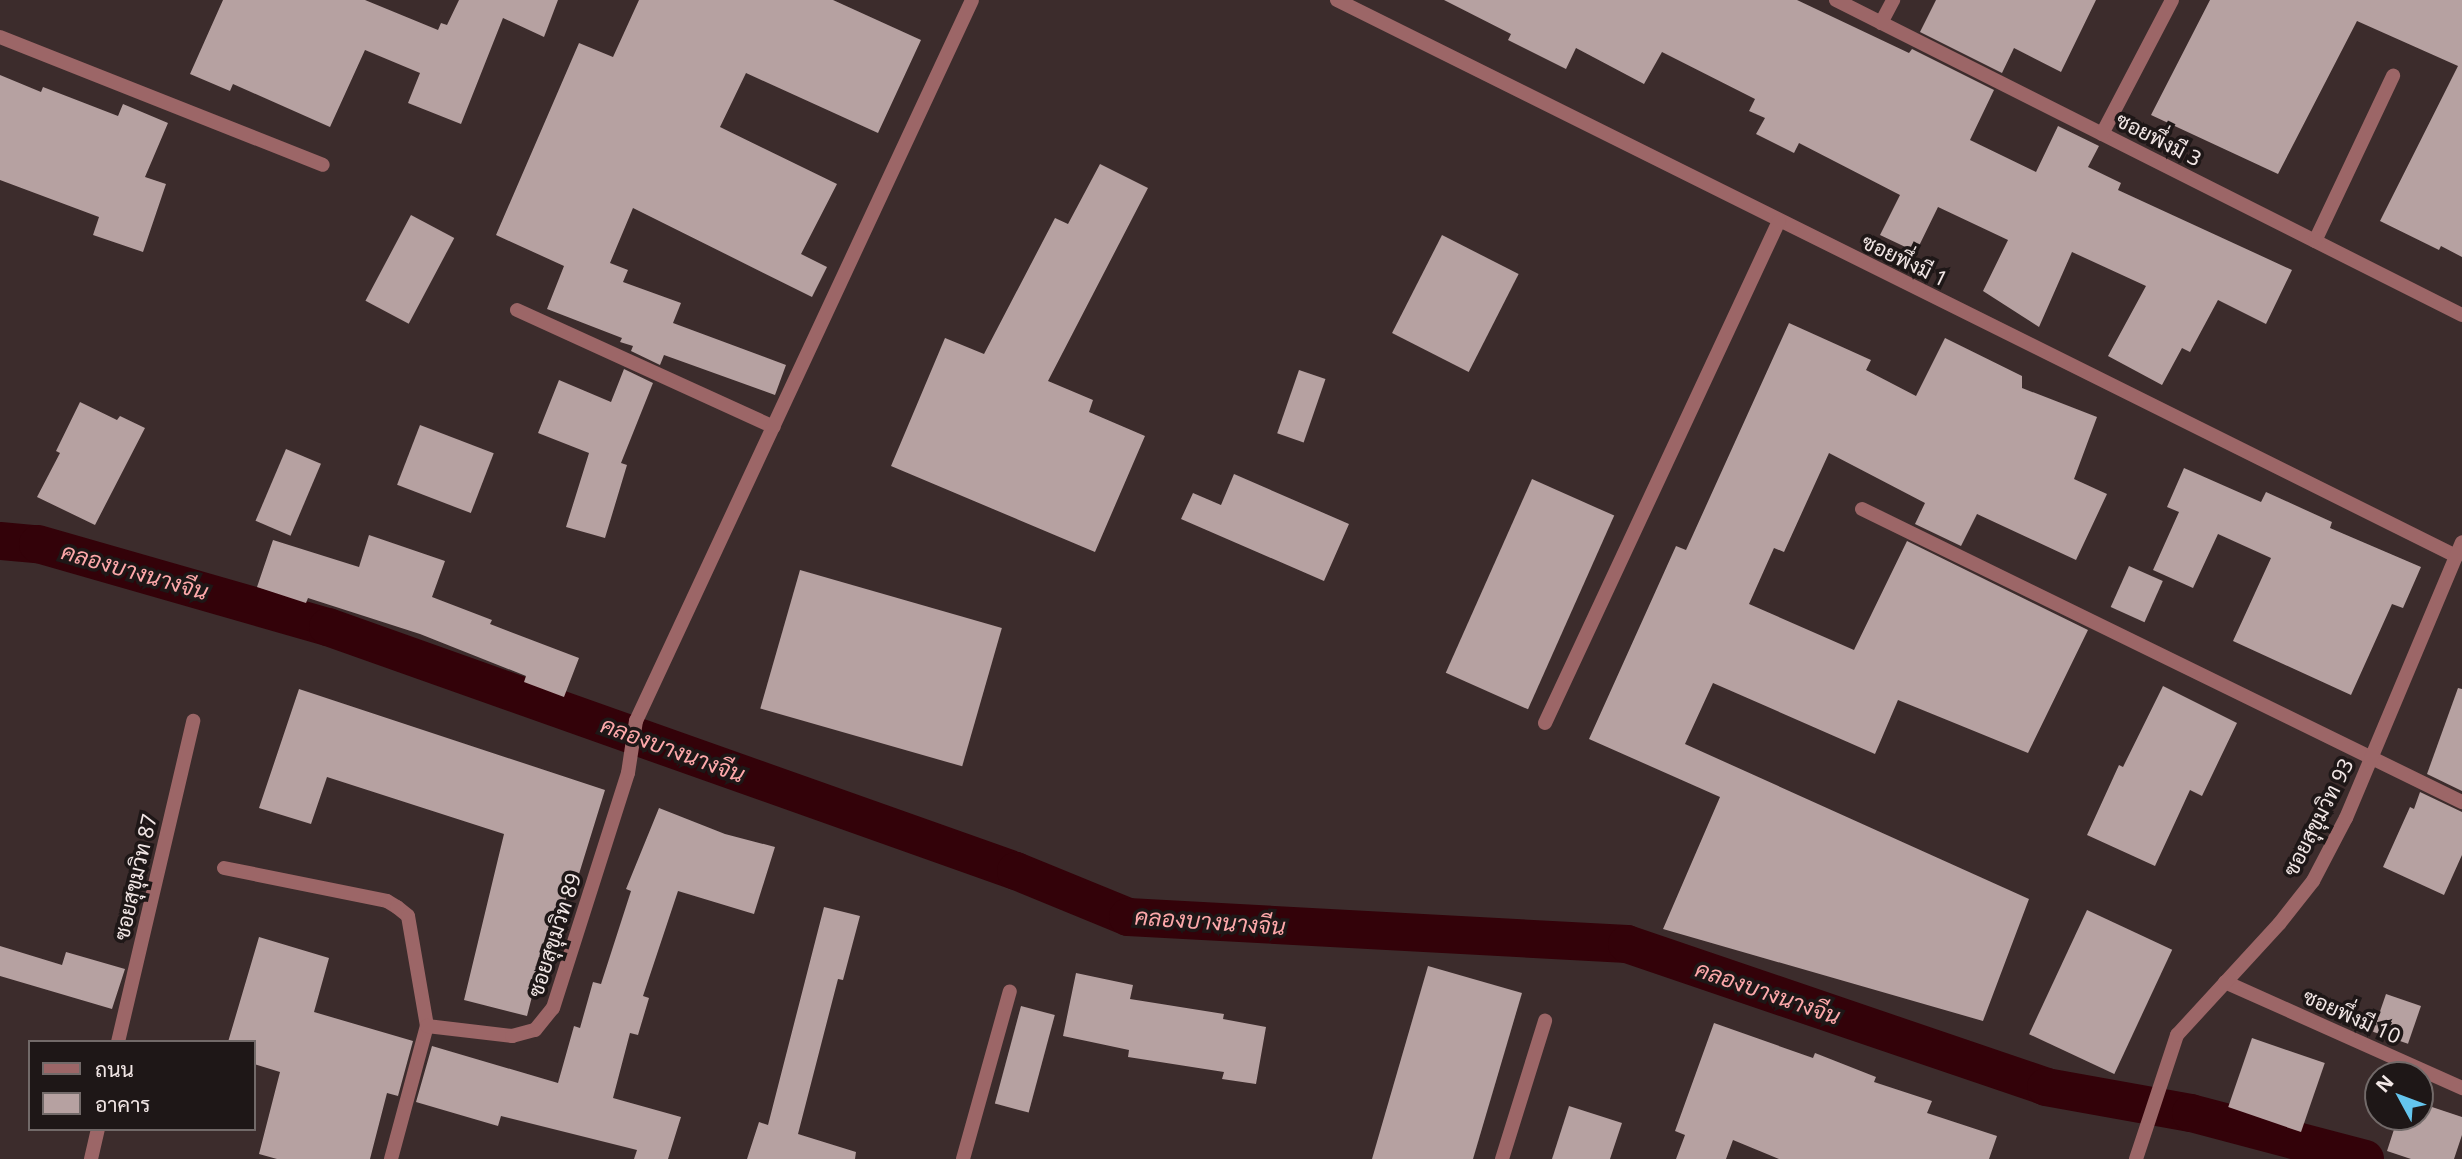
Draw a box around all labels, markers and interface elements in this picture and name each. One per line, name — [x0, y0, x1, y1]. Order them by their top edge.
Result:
street label: ซอยพึ่งมี 3 — [2112, 107, 2206, 171]
street label: ซอยพึ่งมี 1 — [1858, 228, 1952, 292]
water label: คลองบางนางจีน — [58, 537, 212, 605]
water label: คลองบางนางจีน — [597, 710, 749, 788]
street label: ซอยสุขุมวิท 93 — [2278, 754, 2358, 880]
street label: ซอยสุขุมวิท 87 — [108, 811, 162, 943]
street label: ซอยสุขุมวิท 89 — [522, 870, 586, 1000]
water label: คลองบางนางจีน — [1134, 902, 1286, 940]
water label: คลองบางนางจีน — [1692, 954, 1844, 1030]
street label: ซอยพึ่งมี 10 — [2299, 983, 2405, 1049]
legend — [28, 1040, 256, 1131]
text: ถนน — [95, 1055, 134, 1083]
north arrow — [2364, 1061, 2434, 1131]
text: N — [2370, 1069, 2400, 1098]
text: อาคาร — [95, 1090, 151, 1118]

